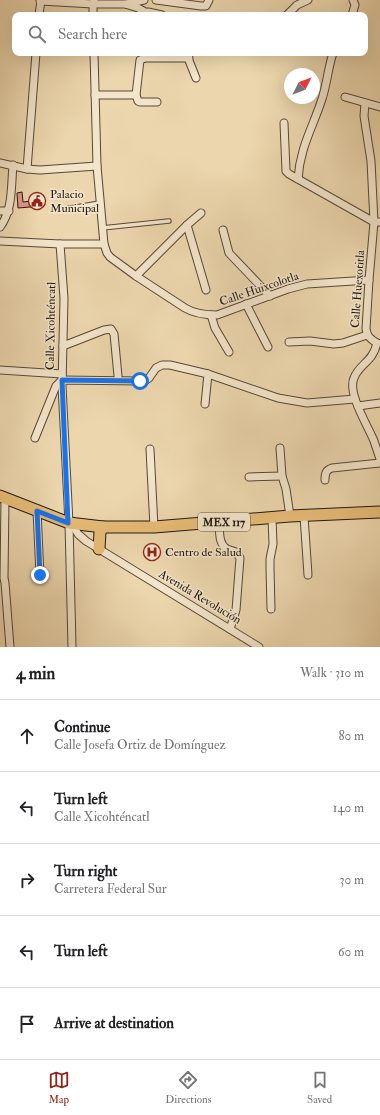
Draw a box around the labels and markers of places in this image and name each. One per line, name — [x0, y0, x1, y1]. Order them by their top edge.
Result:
place label: Palacio Municipal — [50, 187, 99, 216]
public building icon: Palacio Municipal — [27, 191, 47, 211]
hospital icon: Centro de Salud — [142, 542, 162, 562]
place label: Centro de Salud — [165, 545, 242, 560]

